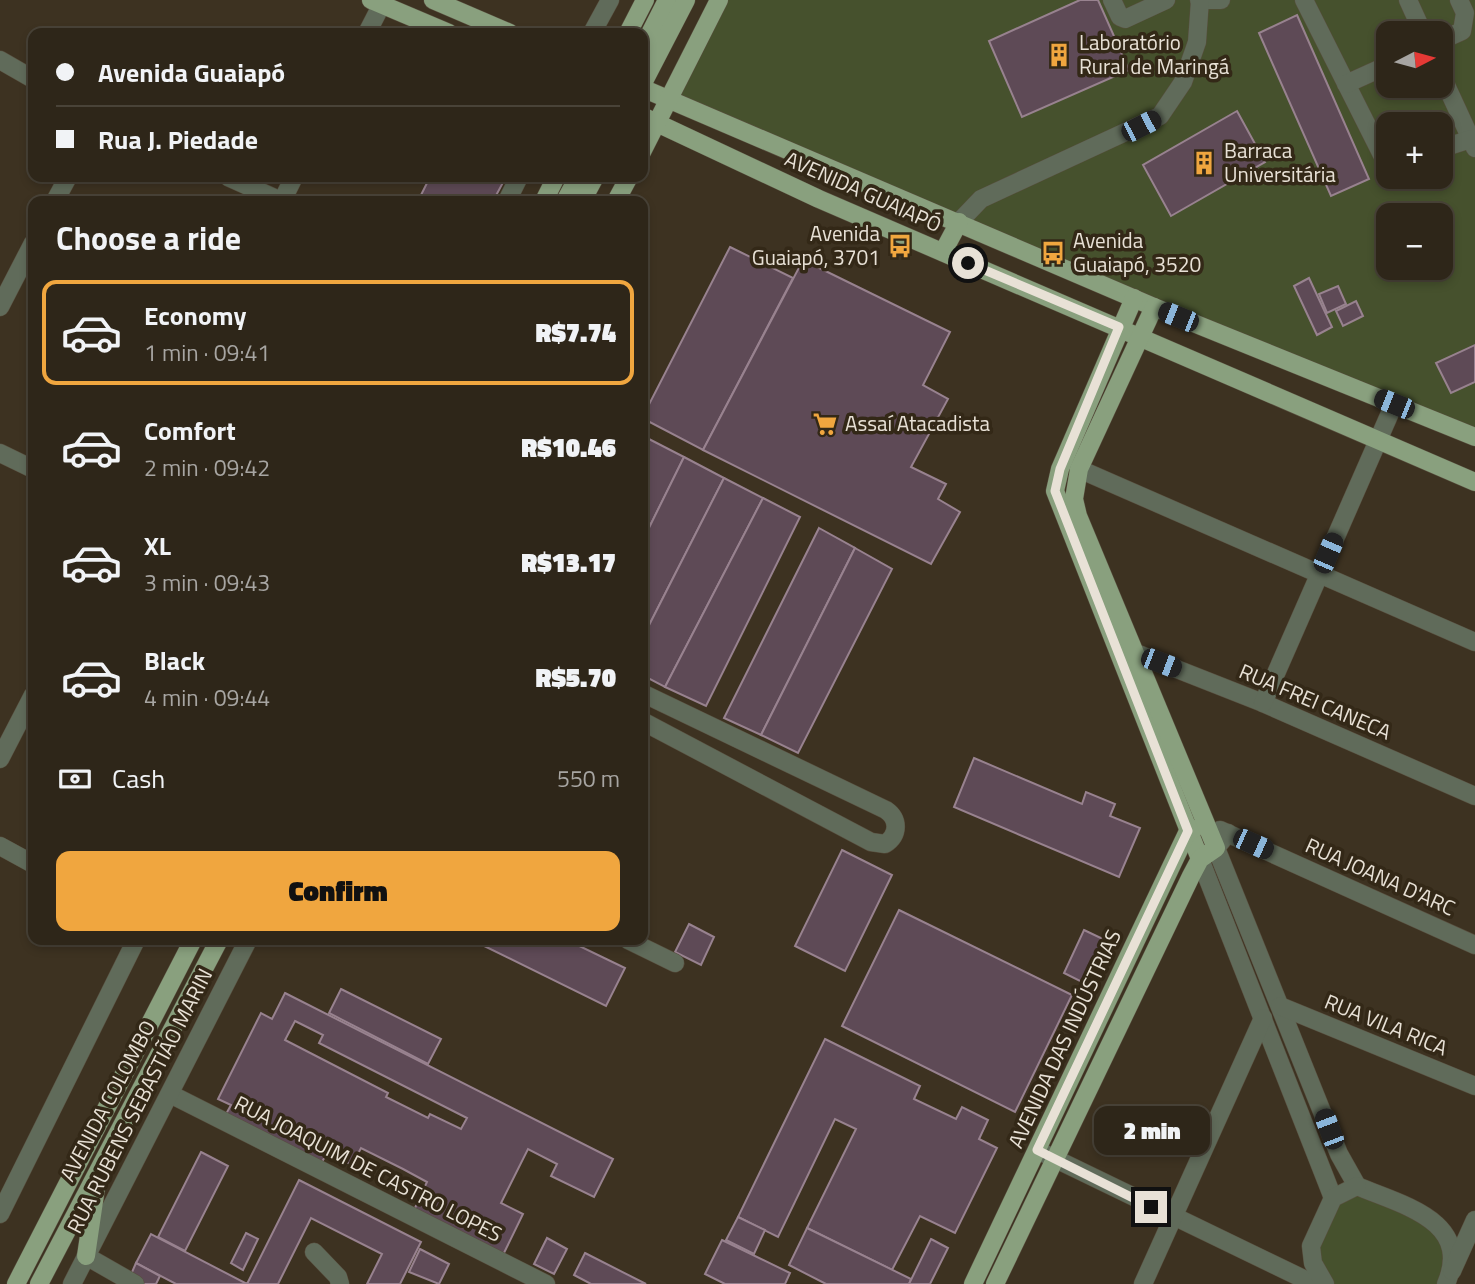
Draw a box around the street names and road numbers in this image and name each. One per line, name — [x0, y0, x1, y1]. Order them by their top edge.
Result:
street label: AVENIDA GUAIAPÓ — [780, 142, 947, 240]
street label: RUA FREI CANECA — [1234, 655, 1397, 748]
street label: RUA JOANA D'ARC — [1300, 829, 1460, 923]
street label: AVENIDA DAS INDÚSTRIAS — [999, 924, 1129, 1153]
street label: RUA RUBENS SEBASTIÃO MARIN — [58, 963, 220, 1239]
street label: RUA VILA RICA — [1320, 985, 1453, 1063]
street label: AVENIDA COLOMBO — [51, 1014, 163, 1187]
street label: RUA JOAQUIM DE CASTRO LOPES — [229, 1087, 508, 1250]

